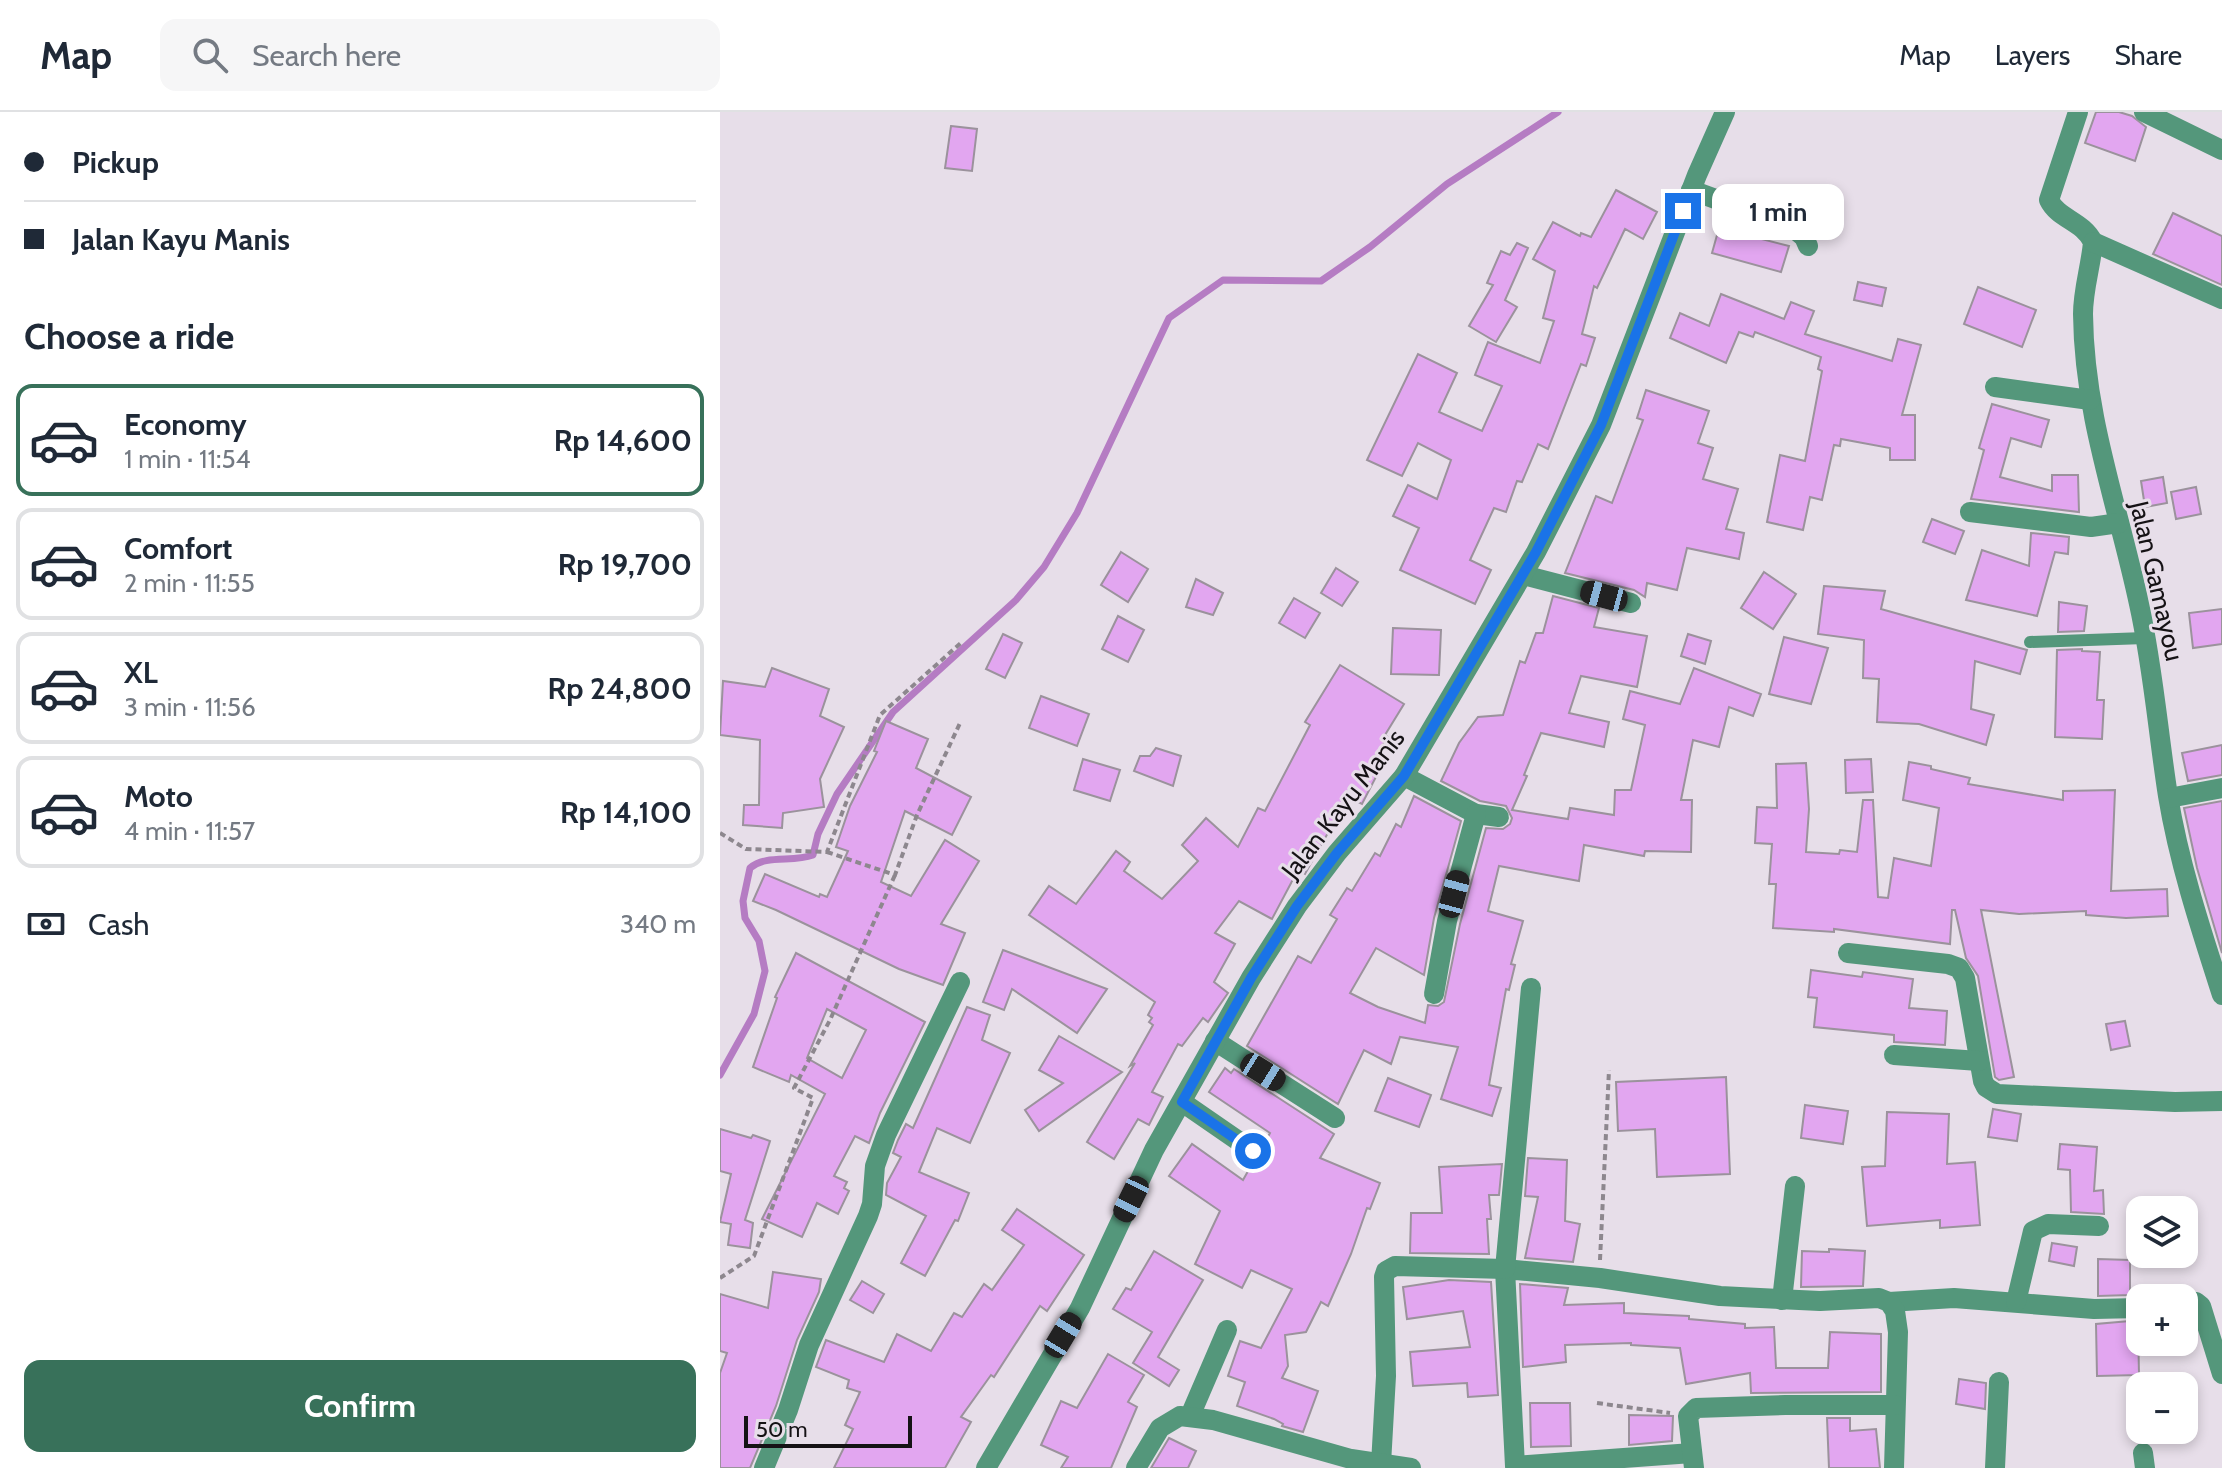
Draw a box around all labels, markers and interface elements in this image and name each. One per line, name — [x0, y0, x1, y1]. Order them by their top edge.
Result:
search box — [160, 19, 720, 91]
text: Map — [40, 32, 112, 79]
icon: search — [188, 33, 232, 77]
text: Search here — [252, 37, 401, 74]
text: Map — [1899, 38, 1951, 72]
text: Layers — [1995, 38, 2070, 72]
text: Share — [2114, 38, 2182, 72]
text: Pickup — [72, 144, 159, 181]
callout: 1 min — [1711, 183, 1843, 239]
route end — [1665, 193, 1701, 229]
text: 1 min — [1749, 196, 1807, 228]
text: Jalan Kayu Manis — [72, 221, 290, 258]
text: Choose a ride — [24, 314, 234, 358]
icon: car — [28, 404, 100, 476]
text: Economy — [124, 406, 247, 443]
text: Rp 14,600 — [554, 422, 692, 459]
text: 1 min · 11:54 — [124, 443, 251, 475]
street label: Jalan Gamayou — [2123, 497, 2191, 664]
icon: car — [28, 528, 100, 600]
text: Comfort — [124, 530, 232, 567]
text: Rp 19,700 — [558, 546, 692, 583]
text: 2 min · 11:55 — [124, 567, 255, 599]
car — [1578, 578, 1630, 614]
icon: car — [28, 652, 100, 724]
text: XL — [124, 654, 158, 691]
text: Rp 24,800 — [548, 670, 692, 707]
text: 3 min · 11:56 — [124, 691, 256, 723]
street label: Jalan Kayu Manis — [1274, 723, 1412, 886]
icon: car — [28, 776, 100, 848]
text: Moto — [124, 778, 193, 815]
text: Rp 14,100 — [560, 794, 692, 831]
text: 4 min · 11:57 — [124, 815, 255, 847]
car — [1436, 868, 1472, 920]
icon: cash — [24, 902, 68, 946]
text: Cash — [88, 906, 150, 943]
text: 340 m — [620, 908, 696, 940]
car — [1236, 1049, 1290, 1095]
route start — [1235, 1133, 1271, 1169]
car — [1110, 1172, 1152, 1226]
map controls — [2126, 1196, 2198, 1444]
button: layers — [2126, 1196, 2198, 1268]
button: + — [2126, 1284, 2198, 1356]
car — [1040, 1308, 1086, 1362]
button: Confirm — [24, 1360, 696, 1452]
button: − — [2126, 1372, 2198, 1444]
scale bar — [744, 1412, 912, 1448]
text: 50 m — [756, 1416, 808, 1443]

